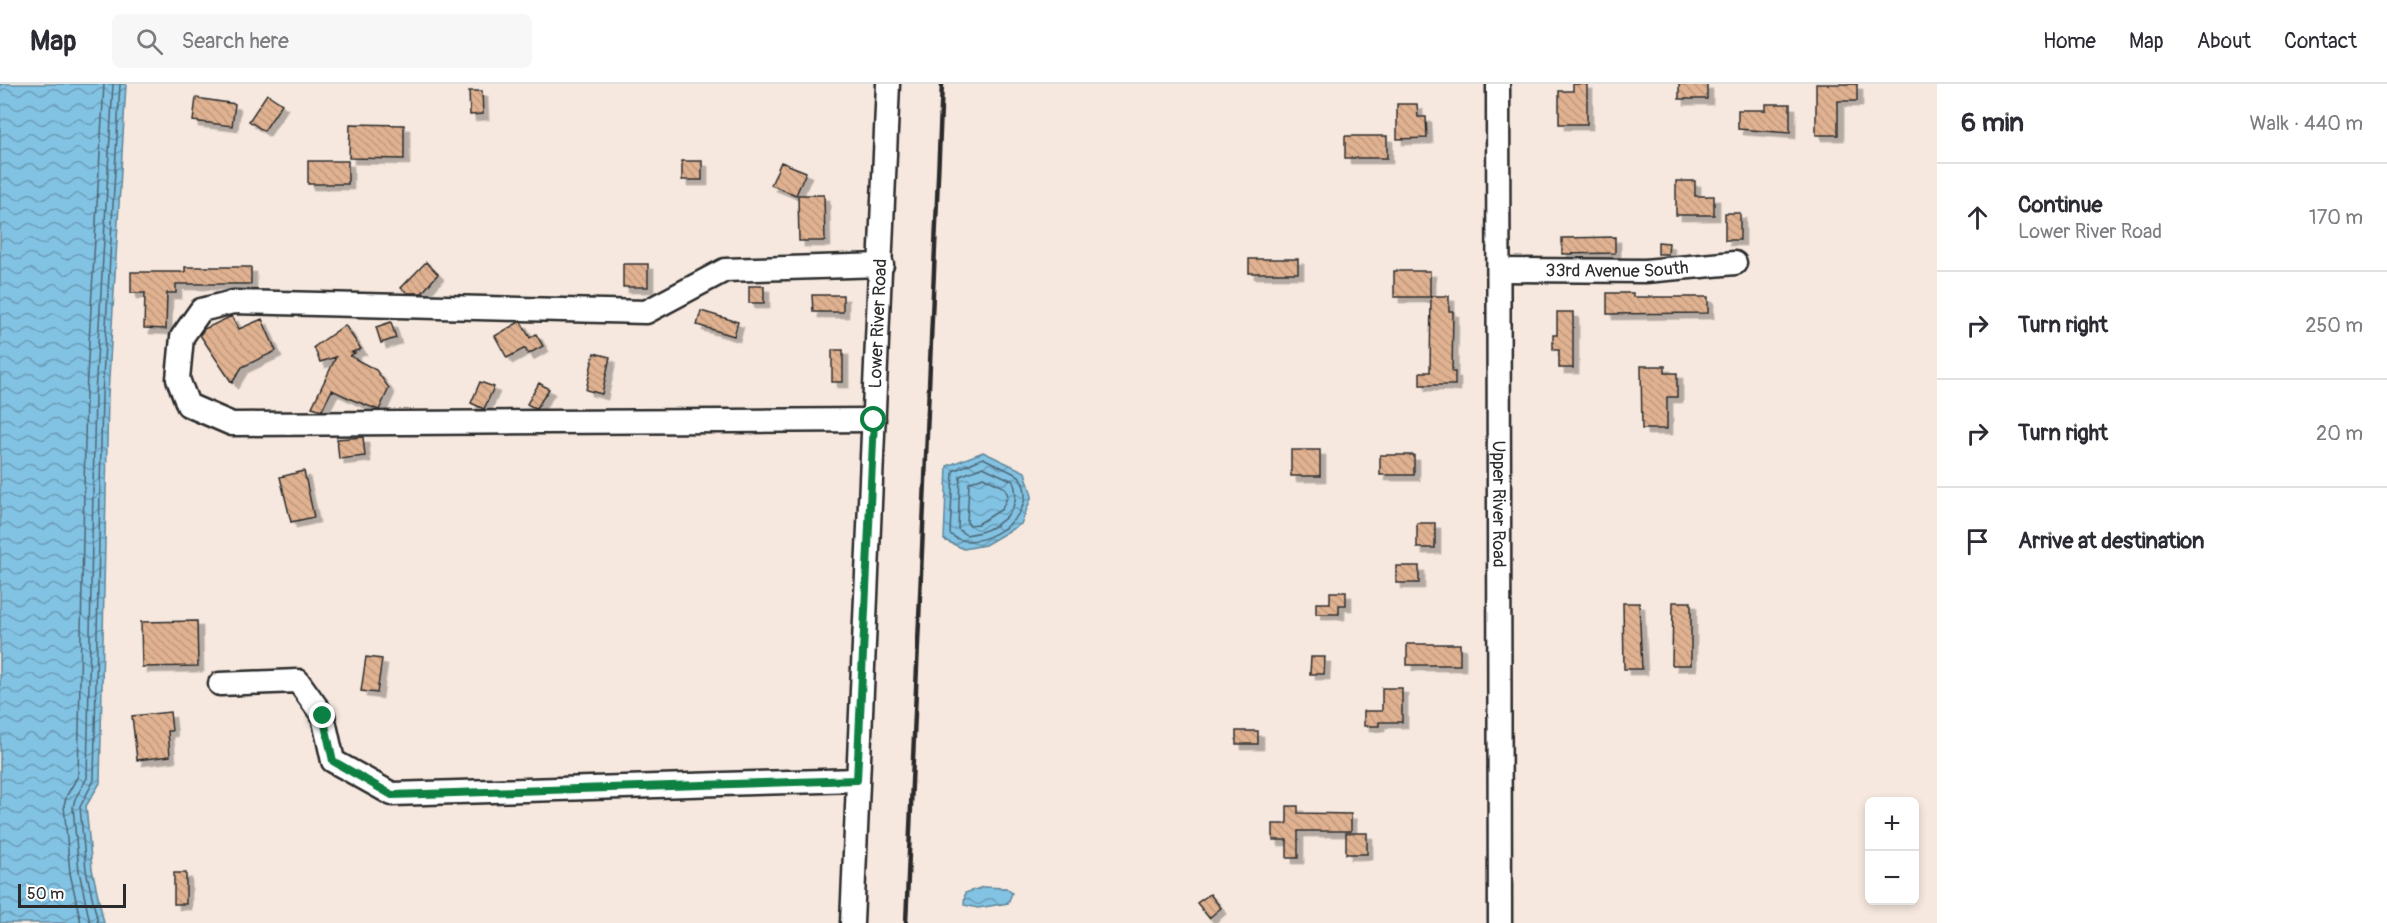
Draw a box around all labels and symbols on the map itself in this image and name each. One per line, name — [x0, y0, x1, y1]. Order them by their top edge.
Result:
street label: 33rd Avenue South — [1545, 256, 1689, 283]
street label: Lower River Road — [864, 258, 892, 389]
route start — [860, 406, 886, 432]
street label: Upper River Road — [1487, 440, 1510, 568]
route end — [309, 702, 335, 728]
scale bar — [18, 881, 126, 908]

